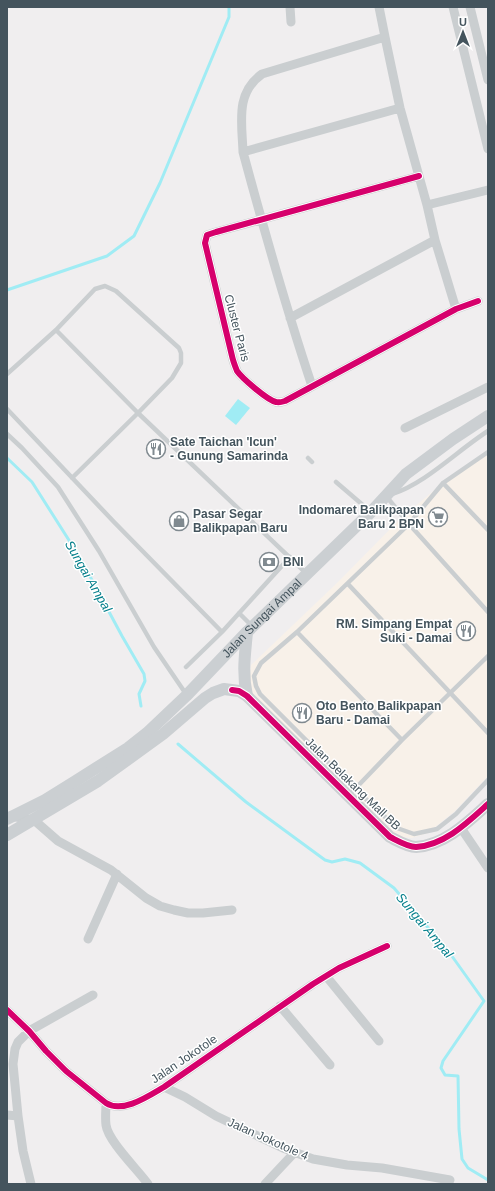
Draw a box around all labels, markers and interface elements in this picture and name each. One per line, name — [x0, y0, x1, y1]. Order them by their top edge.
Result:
north arrow — [443, 12, 483, 52]
text: U — [459, 16, 467, 28]
street label: Cluster Paris — [221, 293, 253, 363]
place label: Sate Taichan 'Icun' - Gunung Samarinda — [170, 435, 288, 463]
restaurant icon: Sate Taichan 'Icun' - Gunung Samarinda — [145, 438, 167, 460]
place label: Indomaret Balikpapan Baru 2 BPN — [299, 503, 424, 531]
supermarket icon: Indomaret Balikpapan Baru 2 BPN — [427, 506, 449, 528]
place label: Pasar Segar Balikpapan Baru — [193, 507, 288, 535]
shop icon: Pasar Segar Balikpapan Baru — [168, 510, 190, 532]
water label: Sungai Ampal — [62, 538, 116, 616]
bank icon: BNI — [258, 551, 280, 573]
place label: BNI — [283, 555, 304, 569]
street label: Jalan Sungai Ampal — [219, 576, 305, 661]
place label: RM. Simpang Empat Suki - Damai — [336, 617, 452, 645]
restaurant icon: RM. Simpang Empat Suki - Damai — [455, 620, 477, 642]
place label: Oto Bento Balikpapan Baru - Damai — [316, 699, 441, 727]
restaurant icon: Oto Bento Balikpapan Baru - Damai — [291, 702, 313, 724]
street label: Jalan Belakang Mall BB — [303, 735, 403, 833]
water label: Sungai Ampal — [393, 890, 457, 962]
street label: Jalan Jokotole — [148, 1032, 220, 1086]
street label: Jalan Jokotole 4 — [226, 1115, 311, 1163]

